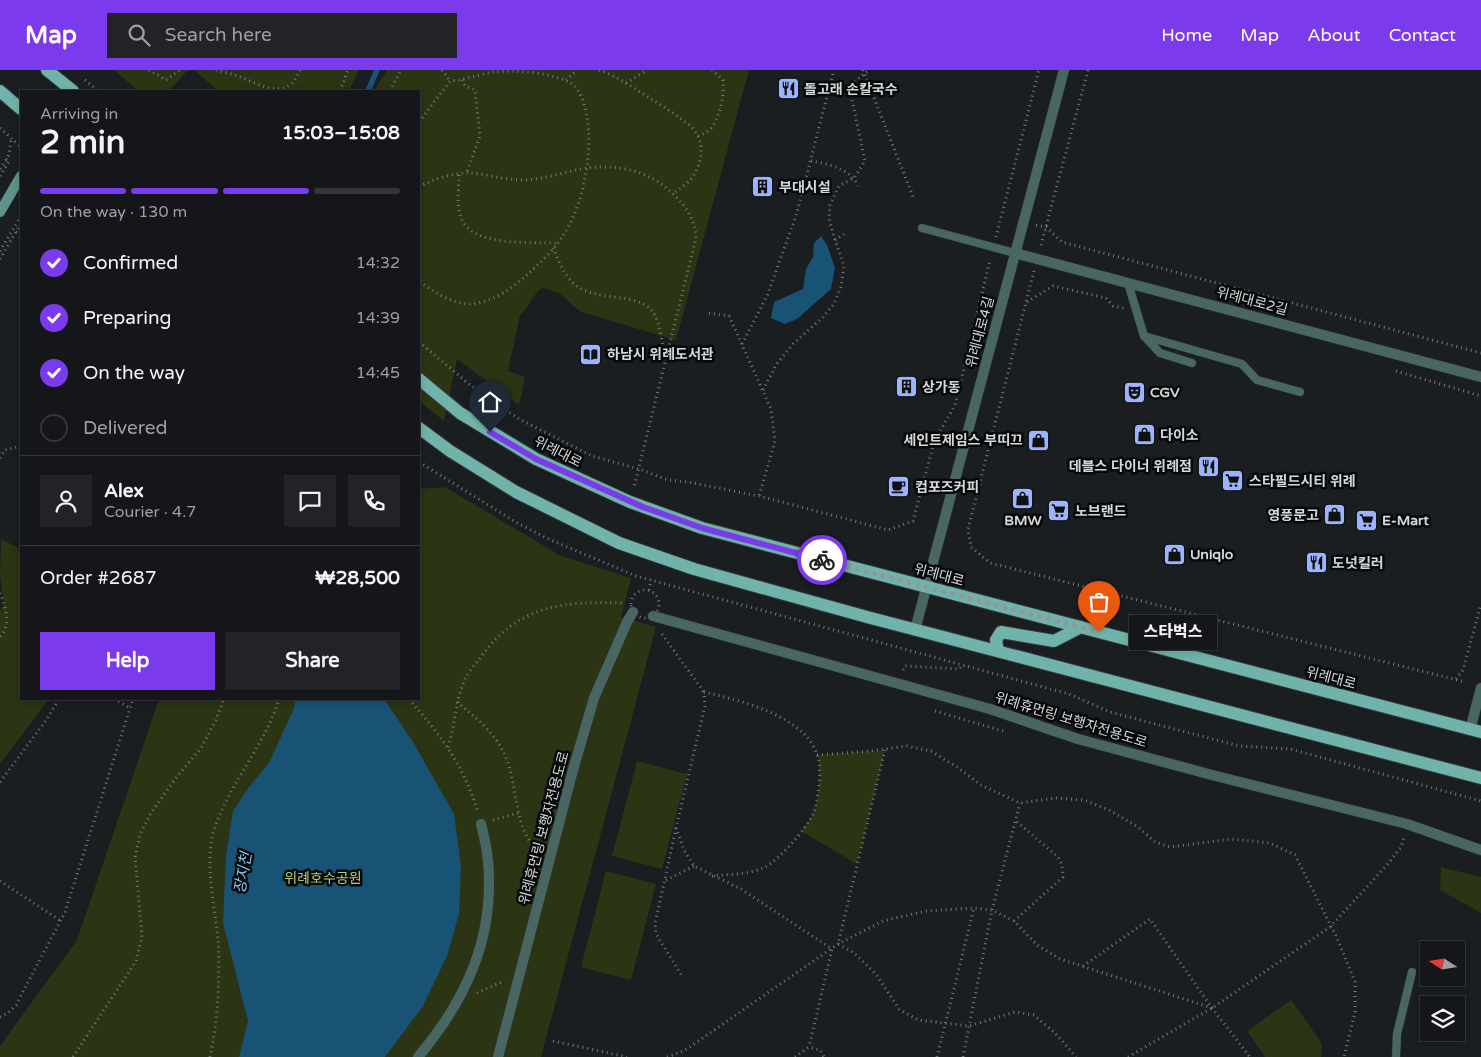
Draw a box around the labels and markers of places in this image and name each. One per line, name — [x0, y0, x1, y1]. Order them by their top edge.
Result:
restaurant icon: 돌고래 손칼국수 — [776, 77, 800, 101]
place label: 돌고래 손칼국수 — [804, 81, 898, 98]
building icon: 부대시설 — [751, 175, 775, 199]
place label: 부대시설 — [779, 179, 831, 196]
library icon: 하남시 위례도서관 — [579, 342, 603, 366]
place label: 하남시 위례도서관 — [607, 346, 714, 363]
building icon: 상가동 — [894, 375, 918, 399]
place label: 상가동 — [922, 379, 961, 396]
theatre icon: CGV — [1122, 380, 1146, 404]
pin — [469, 381, 511, 432]
place label: CGV — [1150, 384, 1180, 401]
shop icon: 다이소 — [1132, 423, 1156, 447]
place label: 다이소 — [1160, 427, 1199, 444]
shop icon: 세인트제임스 부띠끄 — [1027, 428, 1051, 452]
place label: 세인트제임스 부띠끄 — [903, 432, 1023, 449]
restaurant icon: 데블스 다이너 위례점 — [1196, 454, 1220, 478]
place label: 데블스 다이너 위례점 — [1069, 458, 1192, 475]
supermarket icon: 스타필드시티 위례 — [1221, 469, 1245, 493]
place label: 스타필드시티 위례 — [1249, 473, 1356, 490]
cafe icon: 컴포즈커피 — [887, 475, 911, 499]
place label: 컴포즈커피 — [915, 479, 979, 496]
shop icon: BMW — [1011, 486, 1035, 510]
supermarket icon: 노브랜드 — [1047, 499, 1071, 523]
place label: 노브랜드 — [1075, 503, 1127, 520]
shop icon: 영풍문고 — [1323, 503, 1347, 527]
place label: 영풍문고 — [1267, 507, 1319, 524]
supermarket icon: E-Mart — [1354, 508, 1378, 532]
place label: BMW — [1004, 512, 1043, 529]
place label: E-Mart — [1382, 512, 1429, 529]
shop icon: Uniqlo — [1162, 542, 1186, 566]
place label: Uniqlo — [1190, 546, 1234, 563]
restaurant icon: 도넛킬러 — [1304, 551, 1328, 575]
place label: 도넛킬러 — [1332, 555, 1384, 572]
pin — [1078, 581, 1120, 632]
callout: 스타벅스 — [1129, 614, 1216, 650]

